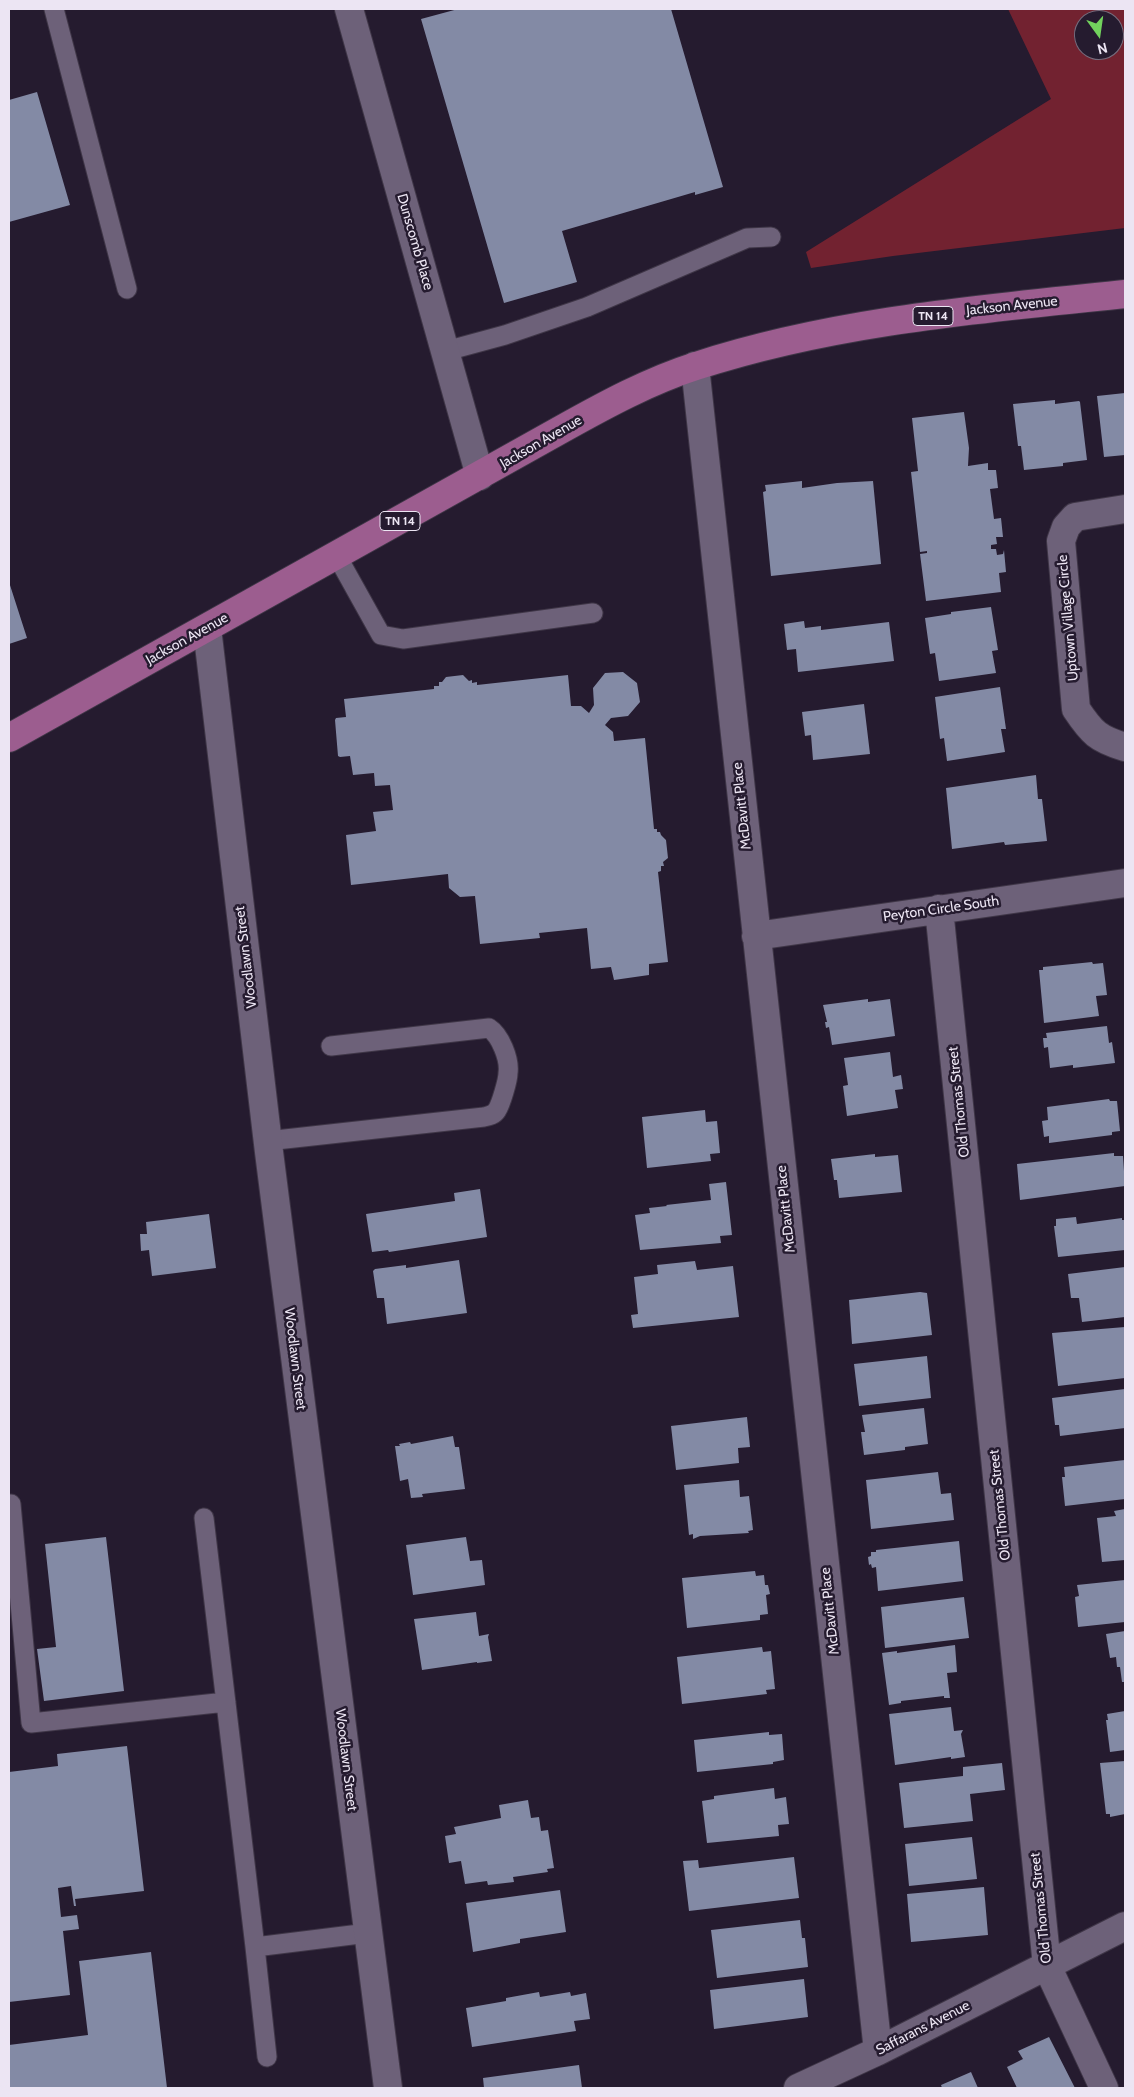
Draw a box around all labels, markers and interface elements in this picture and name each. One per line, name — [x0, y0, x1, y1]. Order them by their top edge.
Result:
north arrow — [1074, 10, 1124, 60]
text: N — [1095, 39, 1109, 59]
street label: Dunscomb Place — [393, 192, 437, 292]
street label: Jackson Avenue — [966, 293, 1058, 319]
road number: TN 14 — [913, 306, 953, 326]
street label: Jackson Avenue — [497, 412, 585, 472]
road number: TN 14 — [380, 512, 420, 530]
street label: Uptown Village Circle — [1054, 554, 1082, 682]
street label: Jackson Avenue — [143, 609, 231, 669]
street label: McDavitt Place — [729, 761, 755, 851]
street label: Peyton Circle South — [882, 893, 1000, 925]
street label: Woodlawn Street — [231, 905, 261, 1009]
street label: Old Thomas Street — [945, 1046, 973, 1158]
street label: McDavitt Place — [773, 1164, 799, 1254]
street label: Woodlawn Street — [280, 1307, 310, 1411]
street label: Old Thomas Street — [986, 1449, 1014, 1561]
street label: McDavitt Place — [817, 1566, 843, 1656]
street label: Woodlawn Street — [331, 1708, 361, 1812]
street label: Old Thomas Street — [1027, 1852, 1055, 1964]
street label: Saffarans Avenue — [873, 1997, 973, 2059]

